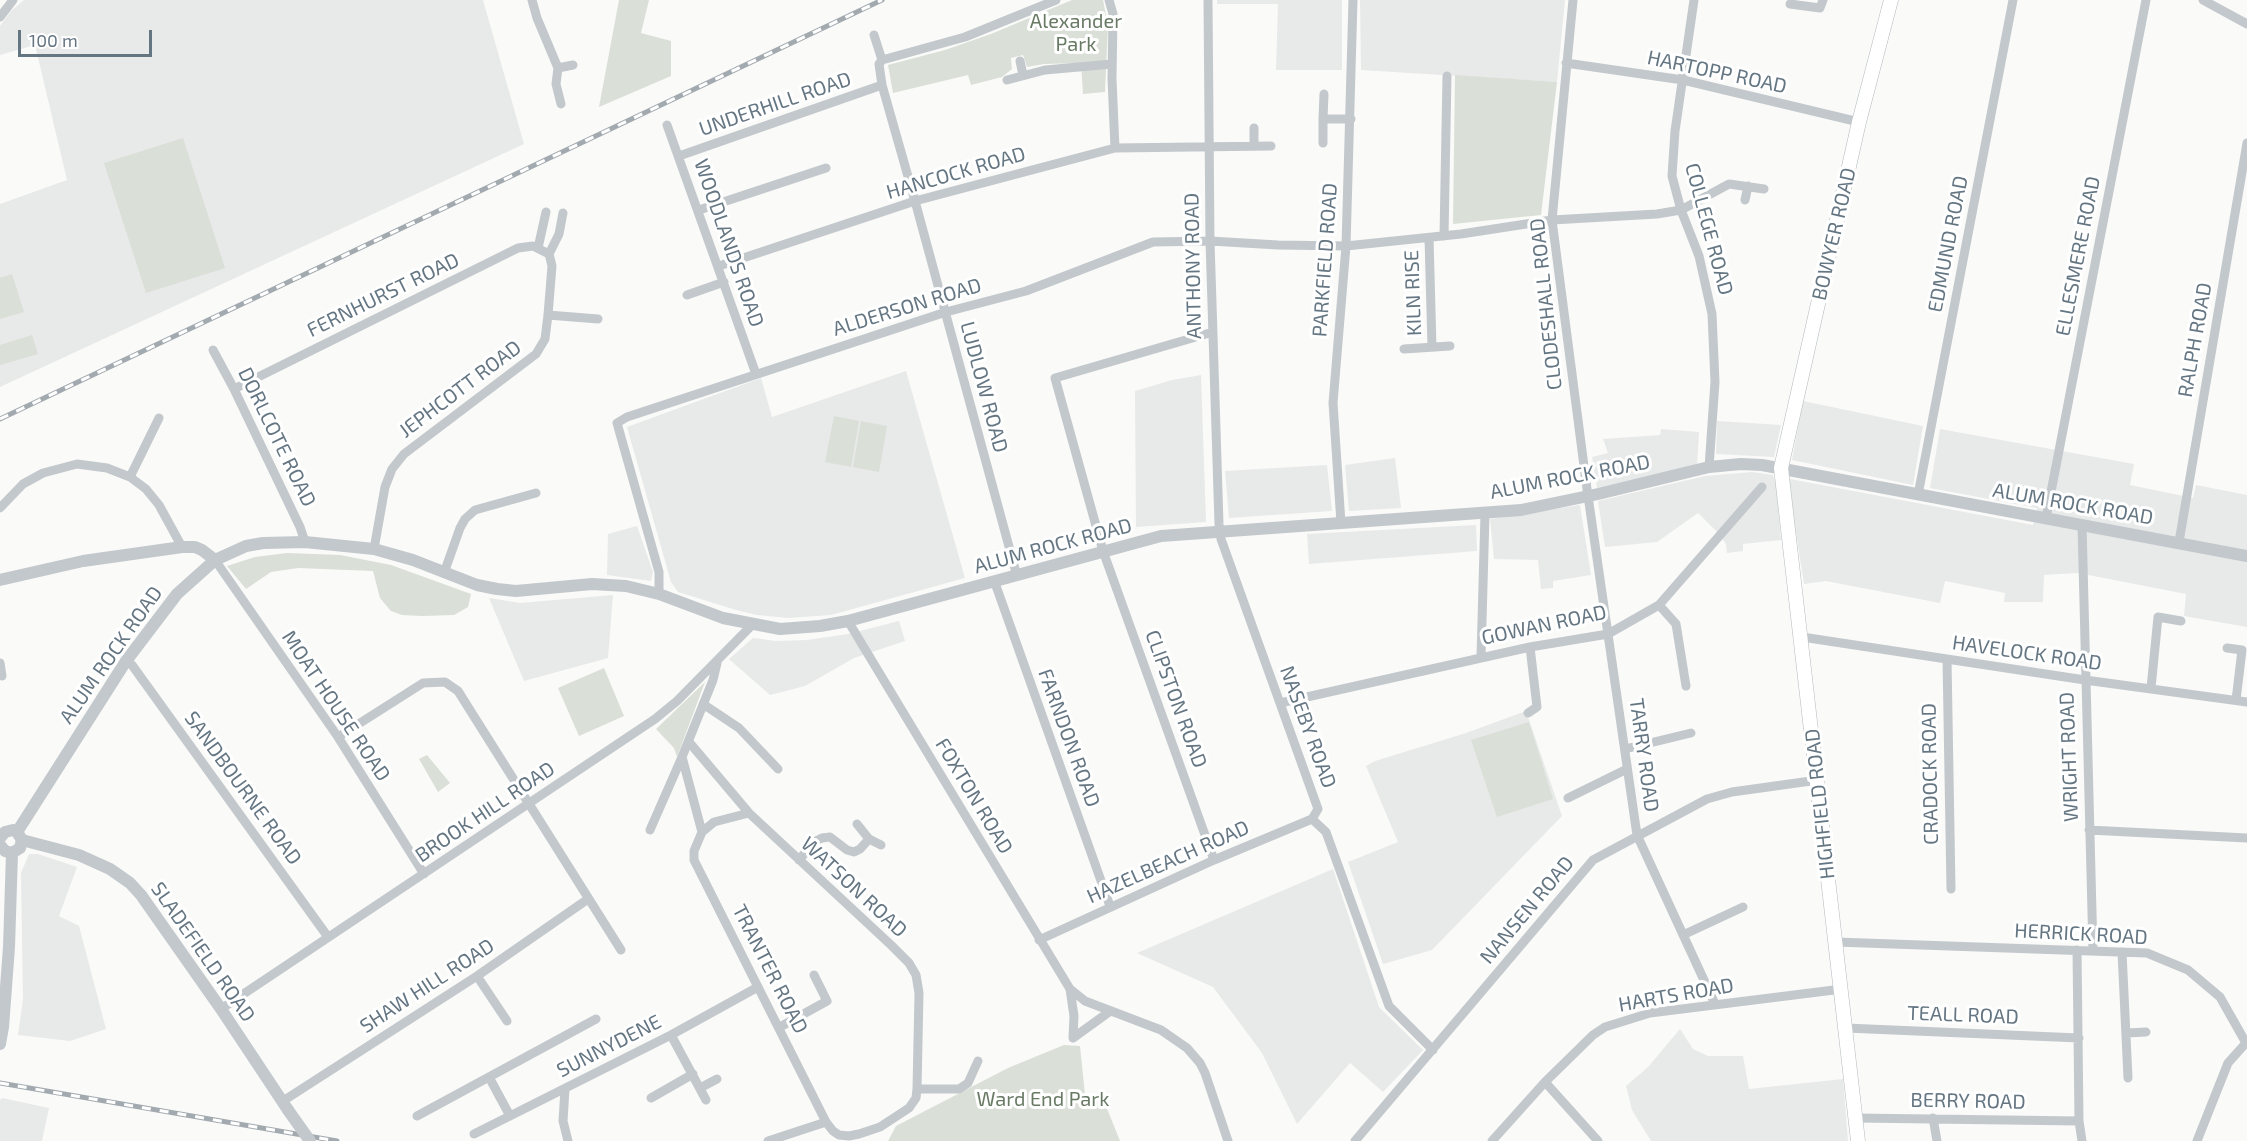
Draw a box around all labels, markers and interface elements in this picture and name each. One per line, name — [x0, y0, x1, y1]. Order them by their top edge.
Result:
park label: Alexander Park — [1030, 9, 1122, 56]
scale bar — [21, 18, 154, 56]
text: 100 m — [29, 29, 78, 51]
street label: HARTOPP ROAD — [1645, 45, 1789, 99]
street label: UNDERHILL ROAD — [696, 67, 854, 141]
street label: HANCOCK ROAD — [884, 142, 1028, 204]
street label: WOODLANDS ROAD — [689, 156, 769, 330]
street label: COLLEGE ROAD — [1680, 160, 1738, 298]
street label: BOWYER ROAD — [1807, 165, 1861, 303]
street label: EDMUND ROAD — [1923, 174, 1973, 314]
street label: ELLESMERE ROAD — [2051, 174, 2105, 338]
street label: PARKFIELD ROAD — [1308, 182, 1342, 338]
street label: ANTHONY ROAD — [1180, 193, 1206, 339]
street label: CLODESHALL ROAD — [1525, 217, 1567, 391]
street label: FERNHURST ROAD — [303, 248, 463, 342]
street label: KILN RISE — [1400, 250, 1426, 336]
street label: ALDERSON ROAD — [830, 273, 984, 341]
street label: RALPH ROAD — [2173, 281, 2217, 399]
street label: LUDLOW ROAD — [955, 319, 1013, 455]
street label: JEPHCOTT ROAD — [394, 335, 526, 443]
street label: DORLCOTE ROAD — [233, 363, 321, 511]
street label: ALUM ROCK ROAD — [1488, 450, 1652, 504]
street label: ALUM ROCK ROAD — [1991, 478, 2155, 530]
street label: ALUM ROCK ROAD — [971, 513, 1135, 579]
street label: ALUM ROCK ROAD — [55, 582, 167, 728]
street label: GOWAN ROAD — [1479, 600, 1609, 650]
street label: MOAT HOUSE ROAD — [277, 626, 395, 786]
street label: CLIPSTON ROAD — [1140, 627, 1212, 771]
street label: HAVELOCK ROAD — [1951, 631, 2103, 675]
street label: NASEBY ROAD — [1275, 663, 1341, 791]
street label: FARNDON ROAD — [1033, 666, 1105, 810]
street label: WRIGHT ROAD — [2055, 692, 2083, 822]
street label: TARRY ROAD — [1624, 697, 1664, 813]
street label: CRADOCK ROAD — [1917, 703, 1943, 845]
street label: SANDBOURNE ROAD — [179, 707, 307, 869]
street label: HIGHFIELD ROAD — [1800, 728, 1840, 880]
street label: FOXTON ROAD — [930, 734, 1018, 858]
street label: BROOK HILL ROAD — [411, 757, 559, 867]
street label: HAZELBEACH ROAD — [1083, 815, 1253, 909]
street label: WATSON ROAD — [796, 832, 912, 942]
street label: NANSEN ROAD — [1475, 851, 1579, 969]
street label: SLADEFIELD ROAD — [146, 878, 260, 1026]
street label: TRANTER ROAD — [727, 901, 813, 1037]
street label: HERRICK ROAD — [2014, 919, 2148, 949]
street label: SHAW HILL ROAD — [355, 934, 499, 1038]
street label: HARTS ROAD — [1617, 973, 1735, 1017]
street label: TEALL ROAD — [1907, 1001, 2019, 1029]
street label: SUNNYDENE — [553, 1009, 665, 1083]
park label: Ward End Park — [976, 1087, 1110, 1111]
street label: BERRY ROAD — [1910, 1088, 2026, 1114]

